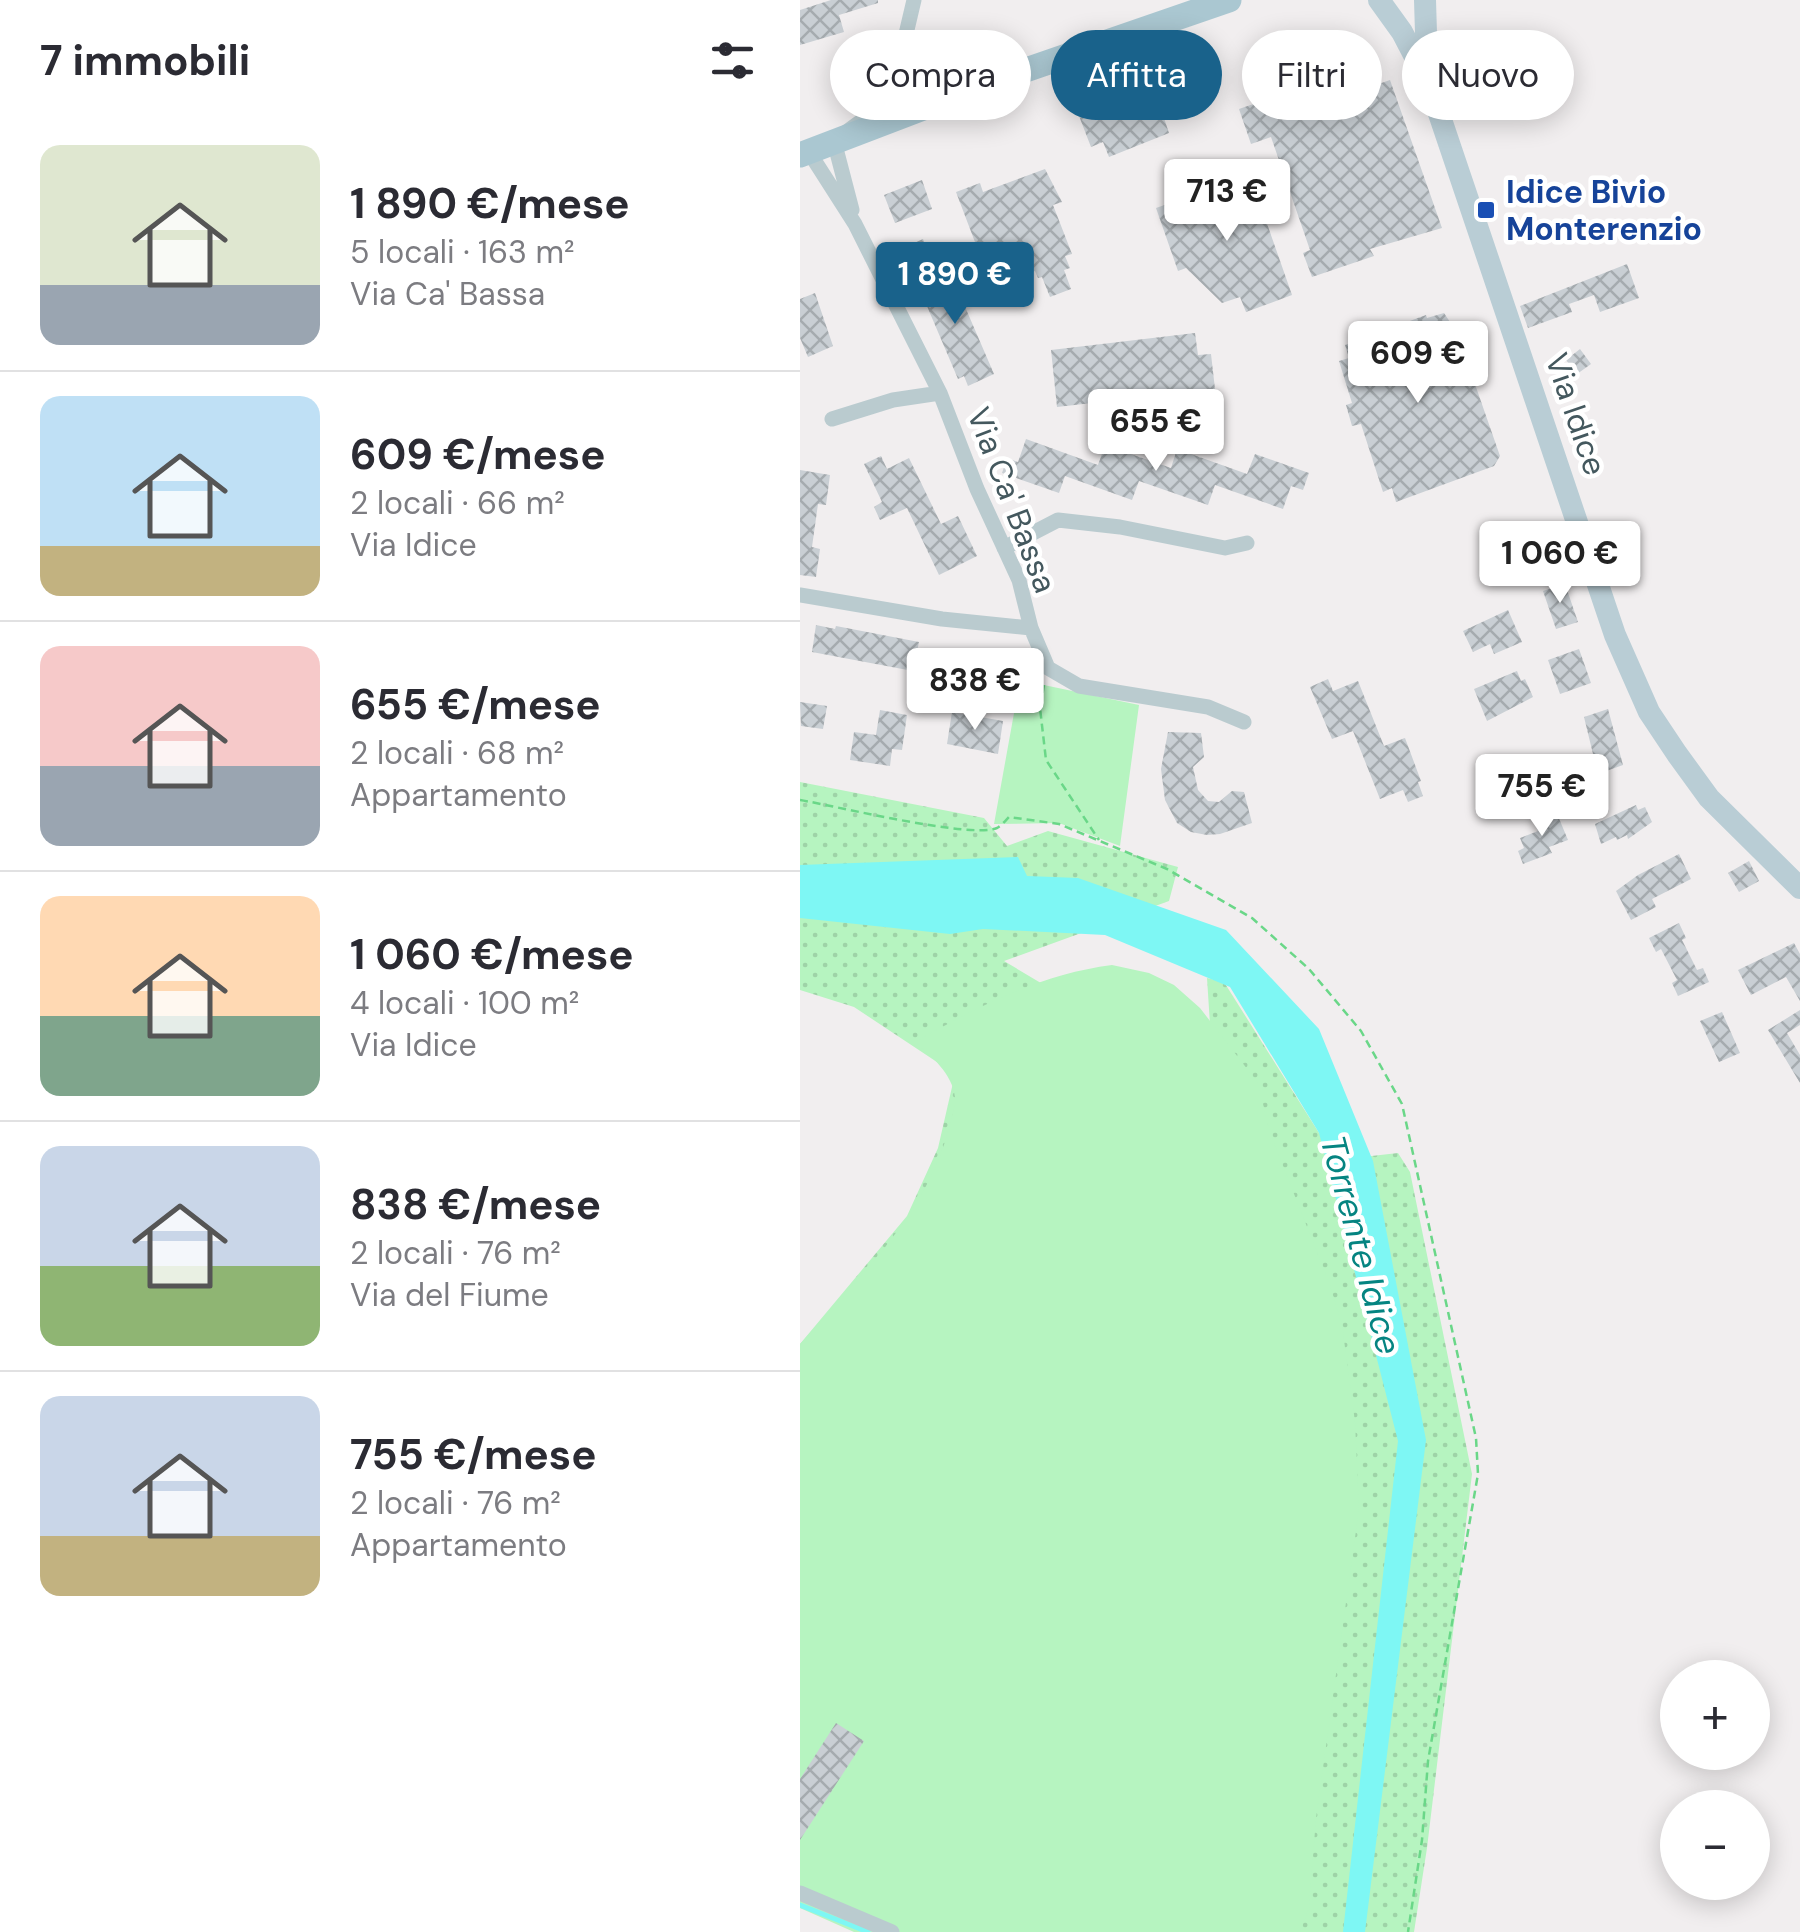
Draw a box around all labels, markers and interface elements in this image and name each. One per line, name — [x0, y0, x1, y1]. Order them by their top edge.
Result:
chip: Compra — [830, 30, 1031, 120]
chip: Affitta — [1051, 30, 1222, 120]
chip: Filtri — [1242, 30, 1382, 120]
chip: Nuovo — [1402, 30, 1574, 120]
text: 7 immobili — [40, 33, 250, 88]
icon: filters — [705, 33, 760, 88]
pin: 713 € — [1157, 159, 1297, 244]
text: 713 € — [1186, 170, 1268, 212]
place label: Idice Bivio Monterenzio — [1506, 171, 1702, 250]
text: 1 890 €/mese — [350, 176, 630, 231]
icon: home — [120, 185, 240, 305]
marker: Idice Bivio Monterenzio — [1475, 199, 1497, 221]
text: 5 locali · 163 m² — [350, 231, 575, 273]
pin: 1 890 € — [863, 242, 1047, 327]
text: 1 890 € — [898, 253, 1012, 295]
text: Via Ca' Bassa — [350, 273, 545, 315]
pin: 609 € — [1348, 321, 1488, 406]
text: 609 € — [1370, 332, 1466, 374]
street label: Via Idice — [1536, 347, 1616, 481]
pin: 655 € — [1086, 389, 1226, 474]
text: 655 € — [1110, 400, 1202, 442]
street label: Via Ca' Bassa — [957, 401, 1067, 599]
text: 609 €/mese — [350, 427, 605, 482]
icon: home — [120, 436, 240, 556]
text: 2 locali · 66 m² — [350, 482, 565, 524]
pin: 1 060 € — [1468, 521, 1652, 606]
text: Via Idice — [350, 524, 477, 566]
text: 1 060 € — [1501, 532, 1619, 574]
pin: 838 € — [905, 648, 1045, 733]
text: 838 € — [929, 659, 1021, 701]
text: 655 €/mese — [350, 677, 601, 732]
icon: home — [120, 686, 240, 806]
text: 2 locali · 68 m² — [350, 732, 564, 774]
pin: 755 € — [1472, 754, 1612, 839]
text: 755 € — [1497, 765, 1587, 807]
text: Appartamento — [350, 774, 567, 816]
text: 1 060 €/mese — [350, 927, 634, 982]
icon: home — [120, 936, 240, 1056]
text: 4 locali · 100 m² — [350, 982, 579, 1024]
text: Via Idice — [350, 1024, 477, 1066]
water label: Torrente Idice — [1310, 1131, 1412, 1359]
text: 838 €/mese — [350, 1177, 601, 1232]
icon: home — [120, 1186, 240, 1306]
text: 2 locali · 76 m² — [350, 1232, 561, 1274]
text: Via del Fiume — [350, 1274, 549, 1316]
text: 755 €/mese — [350, 1427, 596, 1482]
icon: home — [120, 1436, 240, 1556]
text: 2 locali · 76 m² — [350, 1482, 561, 1524]
text: Appartamento — [350, 1524, 567, 1566]
map controls — [1660, 1660, 1770, 1900]
button: + — [1660, 1660, 1770, 1770]
button: − — [1660, 1790, 1770, 1900]

